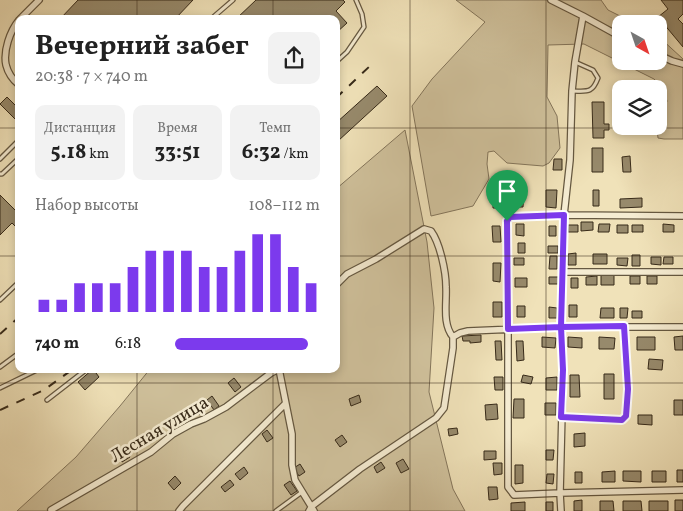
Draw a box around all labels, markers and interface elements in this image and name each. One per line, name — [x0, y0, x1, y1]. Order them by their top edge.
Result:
north arrow — [612, 15, 668, 70]
map controls — [612, 15, 667, 135]
text: Вечерний забег — [35, 27, 249, 66]
button: share — [268, 32, 320, 84]
text: 20:38 · 7 × 740 m — [35, 66, 148, 88]
button: layers — [612, 80, 667, 135]
text: Дистанция — [44, 119, 116, 138]
text: Время — [157, 119, 198, 138]
text: Темп — [259, 119, 291, 138]
text: 5.18 — [50, 138, 86, 167]
text: 33:51 — [155, 138, 200, 167]
text: 6:32 — [242, 138, 281, 167]
text: km — [86, 145, 109, 164]
text: /km — [281, 145, 309, 164]
pin — [486, 170, 528, 221]
icon: arrive — [493, 177, 521, 205]
text: Набор высоты — [35, 195, 139, 217]
text: 108–112 m — [249, 195, 320, 217]
text: 740 m — [35, 333, 79, 355]
text: 6:18 — [115, 333, 141, 355]
street label: Лесная улица — [106, 391, 214, 470]

